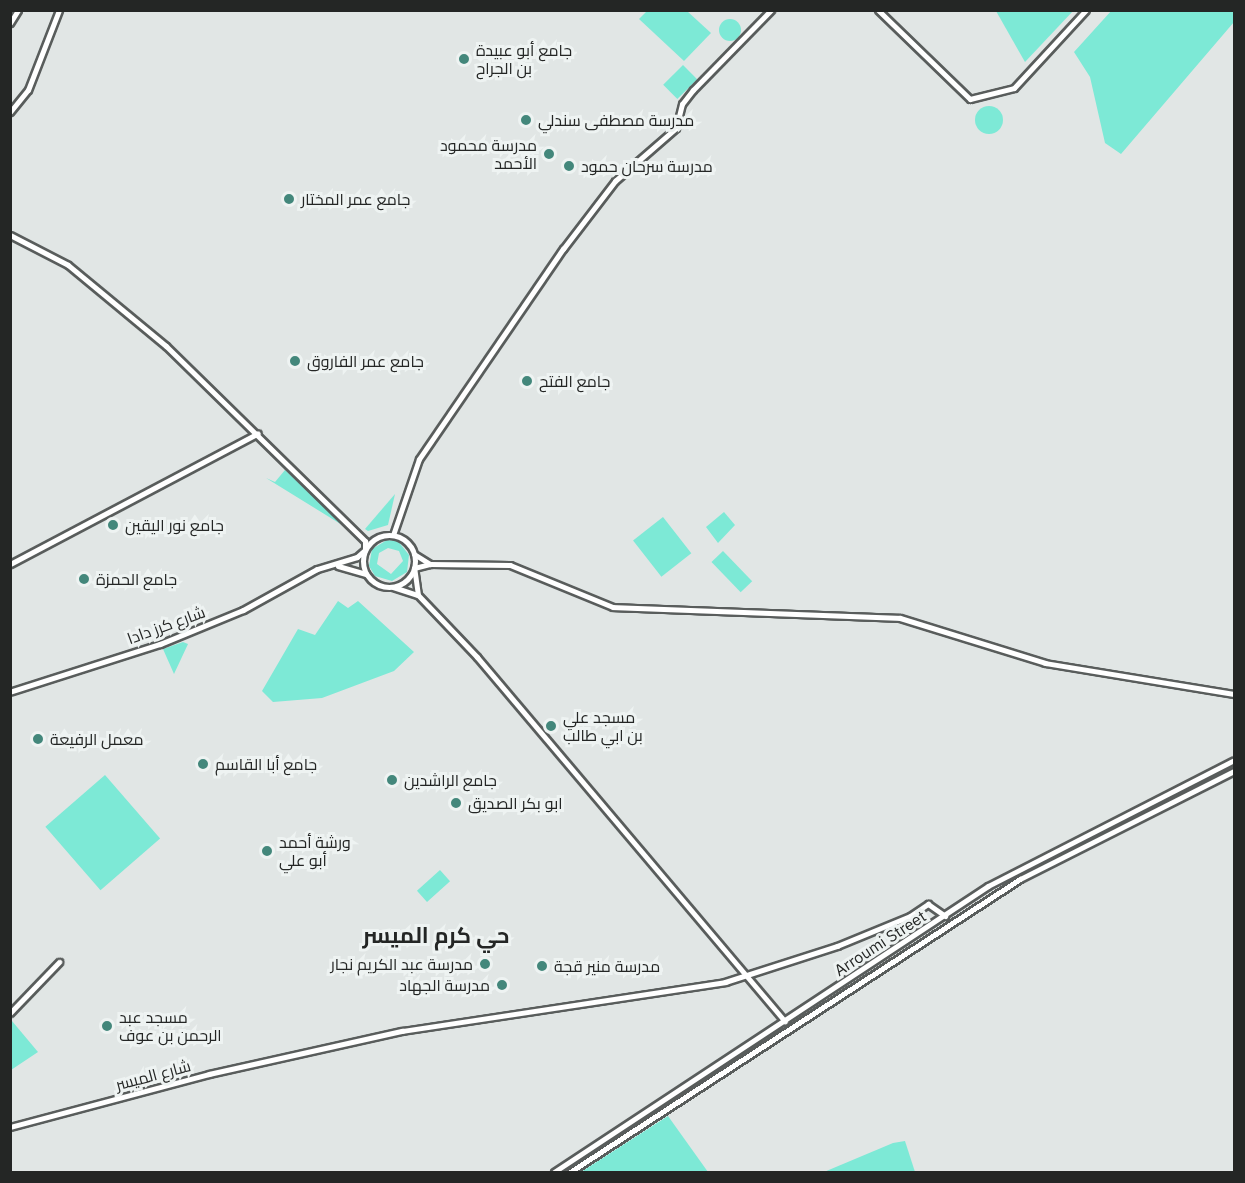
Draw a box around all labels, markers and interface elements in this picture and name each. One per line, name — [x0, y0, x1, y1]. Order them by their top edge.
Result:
place label: جامع أبو عبيدة بن الجراح — [476, 40, 572, 78]
marker: جامع أبو عبيدة بن الجراح — [457, 52, 471, 66]
place label: مدرسة مصطفى سندلي — [538, 110, 694, 130]
marker: مدرسة مصطفى سندلي — [519, 113, 533, 127]
place label: مدرسة محمود الأحمد — [440, 135, 537, 173]
marker: مدرسة محمود الأحمد — [542, 147, 556, 161]
place label: مدرسة سرحان حمود — [581, 156, 713, 176]
marker: مدرسة سرحان حمود — [562, 159, 576, 173]
place label: جامع عمر المختار — [301, 189, 410, 209]
marker: جامع عمر المختار — [282, 192, 296, 206]
place label: جامع عمر الفاروق — [307, 351, 424, 371]
marker: جامع عمر الفاروق — [288, 354, 302, 368]
place label: جامع الفتح — [539, 371, 610, 391]
marker: جامع الفتح — [520, 374, 534, 388]
place label: جامع نور اليقين — [125, 515, 224, 535]
marker: جامع نور اليقين — [106, 518, 120, 532]
place label: جامع الحمزة — [96, 569, 177, 589]
marker: جامع الحمزة — [77, 572, 91, 586]
street label: شارع كرز دادا — [124, 602, 208, 648]
place label: مسجد علي بن ابي طالب — [563, 707, 643, 745]
marker: مسجد علي بن ابي طالب — [544, 719, 558, 733]
place label: معمل الرفيعة — [50, 729, 144, 749]
marker: معمل الرفيعة — [31, 732, 45, 746]
place label: جامع أبا القاسم — [215, 754, 317, 774]
marker: جامع أبا القاسم — [196, 757, 210, 771]
place label: جامع الراشدين — [404, 770, 497, 790]
marker: جامع الراشدين — [385, 773, 399, 787]
place label: ابو بكر الصديق — [468, 793, 562, 813]
marker: ابو بكر الصديق — [449, 796, 463, 810]
place label: ورشة أحمد أبو علي — [279, 832, 351, 870]
marker: ورشة أحمد أبو علي — [260, 844, 274, 858]
street label: Arroumi Street — [830, 906, 930, 980]
district label: حي كرم الميسر — [362, 922, 510, 948]
place label: مدرسة عبد الكريم نجار — [330, 954, 473, 974]
place label: مدرسة منير قجة — [554, 956, 660, 976]
marker: مدرسة عبد الكريم نجار — [478, 957, 492, 971]
marker: مدرسة منير قجة — [535, 959, 549, 973]
place label: مدرسة الجهاد — [399, 975, 490, 995]
marker: مدرسة الجهاد — [495, 978, 509, 992]
place label: مسجد عبد الرحمن بن عوف — [119, 1007, 222, 1045]
marker: مسجد عبد الرحمن بن عوف — [100, 1019, 114, 1033]
street label: شارع الميسر — [113, 1056, 193, 1094]

